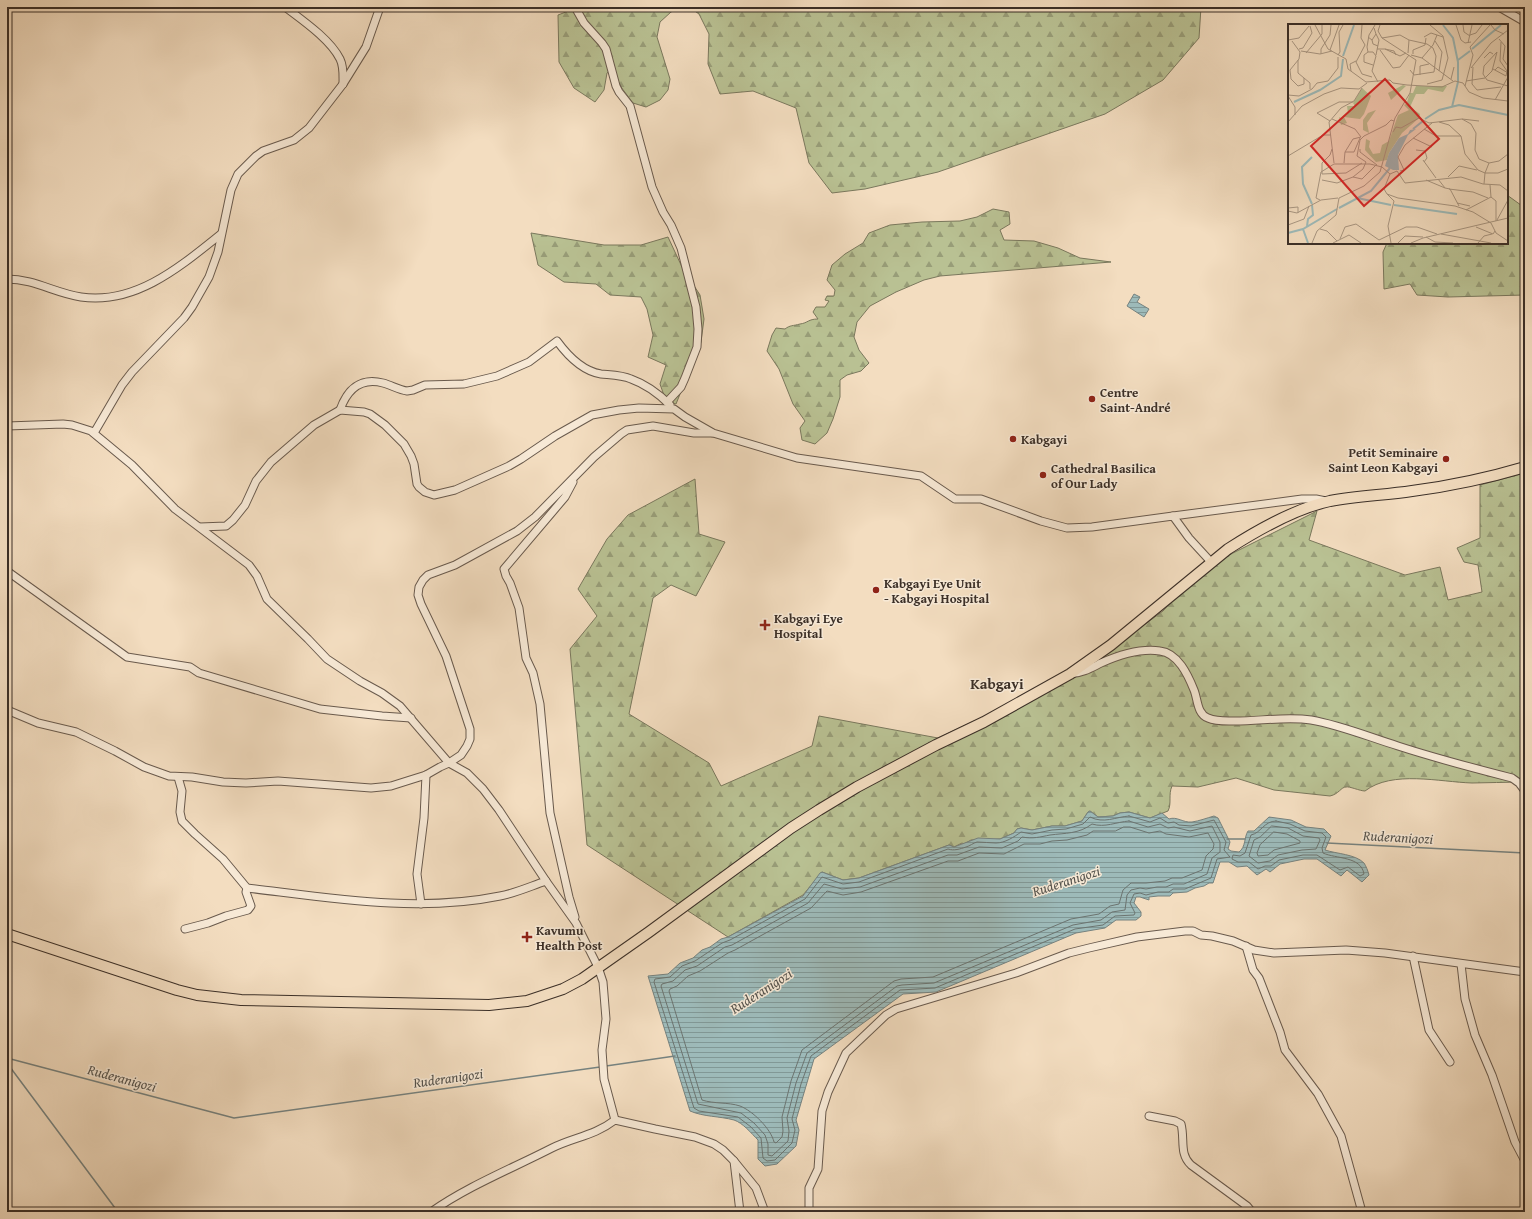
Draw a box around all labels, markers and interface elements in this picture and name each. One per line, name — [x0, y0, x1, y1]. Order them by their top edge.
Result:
inset map — [1288, 24, 1508, 244]
place label: Centre Saint-André — [1100, 383, 1171, 417]
marker: Centre Saint-André — [1087, 394, 1097, 404]
place label: Kabgayi — [1021, 430, 1067, 449]
marker: Kabgayi — [1008, 434, 1018, 444]
place label: Petit Seminaire Saint Leon Kabgayi — [1328, 443, 1438, 477]
marker: Petit Seminaire Saint Leon Kabgayi — [1441, 454, 1451, 464]
place label: Cathedral Basilica of Our Lady — [1051, 459, 1156, 493]
marker: Cathedral Basilica of Our Lady — [1038, 470, 1048, 480]
place label: Kabgayi Eye Unit - Kabgayi Hospital — [884, 574, 989, 608]
marker: Kabgayi Eye Unit - Kabgayi Hospital — [871, 585, 881, 595]
place label: Kabgayi Eye Hospital — [774, 609, 843, 643]
marker: Kabgayi Eye Hospital — [759, 619, 771, 631]
district label: Kabgayi — [970, 673, 1024, 694]
water label: Ruderanigozi — [1361, 825, 1434, 849]
water label: Ruderanigozi — [1029, 861, 1103, 902]
place label: Kavumu Health Post — [536, 921, 603, 955]
marker: Kavumu Health Post — [521, 931, 533, 943]
water label: Ruderanigozi — [725, 963, 796, 1019]
water label: Ruderanigozi — [85, 1059, 159, 1097]
water label: Ruderanigozi — [411, 1063, 485, 1093]

